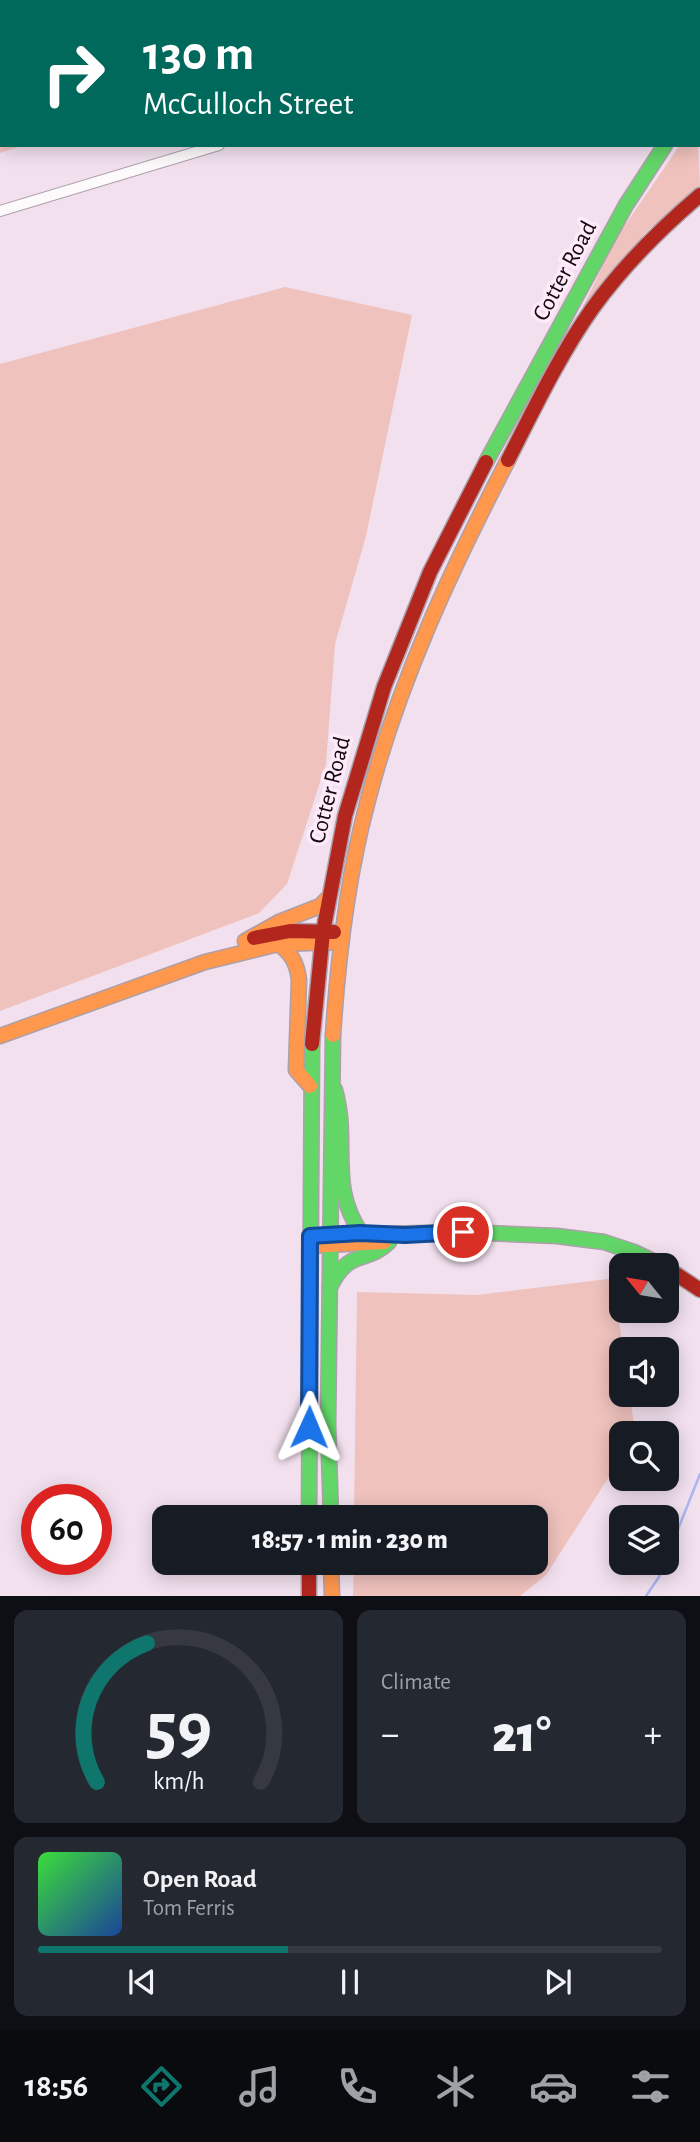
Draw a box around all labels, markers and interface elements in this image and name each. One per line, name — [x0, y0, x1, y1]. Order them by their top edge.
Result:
icon: right — [28, 28, 119, 119]
text: 130 m — [143, 30, 254, 79]
text: McCulloch Street — [143, 88, 354, 120]
street label: Cotter Road — [529, 217, 601, 325]
street label: Cotter Road — [305, 734, 355, 846]
pin — [433, 1202, 493, 1262]
icon: arrive — [444, 1213, 482, 1251]
north arrow — [609, 1253, 679, 1323]
map controls — [609, 1253, 679, 1575]
button: sound — [609, 1337, 679, 1407]
position arrow — [272, 1390, 346, 1464]
button: search — [609, 1421, 679, 1491]
speed limit sign: 60 — [21, 1484, 112, 1575]
button: layers — [609, 1505, 679, 1575]
text: 18:57 · 1 min · 230 m — [252, 1527, 448, 1553]
text: Climate — [381, 1671, 451, 1694]
text: 59 — [145, 1695, 212, 1768]
text: 21° — [492, 1709, 551, 1761]
text: − — [381, 1716, 399, 1754]
text: + — [644, 1716, 662, 1754]
text: km/h — [153, 1769, 204, 1794]
text: Open Road — [143, 1866, 257, 1892]
text: Tom Ferris — [143, 1897, 235, 1920]
icon: previous — [123, 1963, 161, 2001]
icon: pause — [331, 1963, 369, 2001]
icon: next — [539, 1963, 577, 2001]
icon: directions — [137, 2062, 186, 2111]
icon: music — [235, 2062, 284, 2111]
icon: phone — [333, 2062, 382, 2111]
icon: climate — [431, 2062, 480, 2111]
icon: car — [529, 2062, 578, 2111]
icon: filters — [626, 2062, 675, 2111]
text: 18:56 — [24, 2070, 88, 2102]

